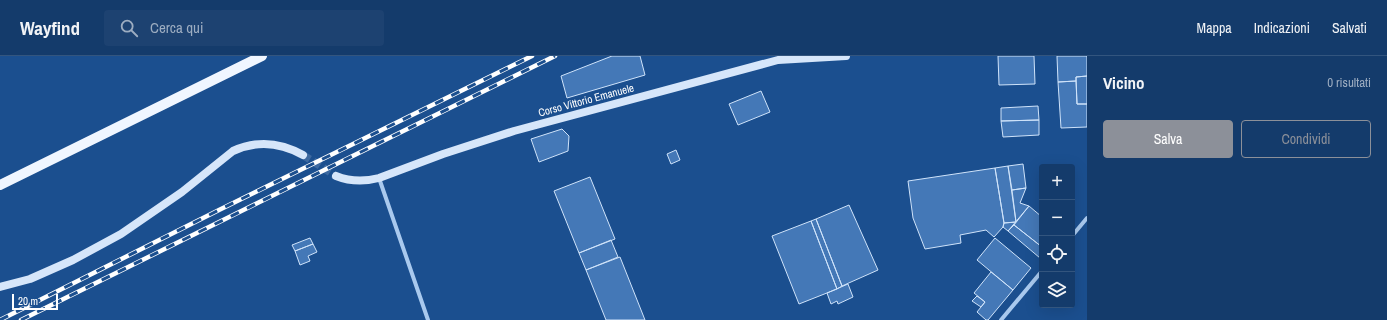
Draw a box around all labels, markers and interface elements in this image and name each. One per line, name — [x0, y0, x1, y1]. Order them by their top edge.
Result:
search box — [104, 10, 384, 46]
text: Wayfind — [20, 15, 80, 41]
icon: search — [118, 17, 140, 39]
text: Cerca qui — [150, 17, 203, 38]
text: Mappa — [1197, 19, 1232, 37]
text: Indicazioni — [1254, 19, 1310, 37]
text: Salvati — [1332, 19, 1367, 37]
text: Vicino — [1103, 71, 1145, 94]
text: 0 risultati — [1327, 74, 1371, 91]
street label: Corso Vittorio Emanuele — [537, 80, 635, 120]
button: Salva — [1103, 120, 1233, 158]
button: Condividi — [1241, 120, 1371, 158]
map controls — [1039, 164, 1075, 308]
button: + — [1039, 164, 1075, 200]
button: − — [1039, 200, 1075, 236]
button: locate — [1039, 236, 1075, 272]
button: layers — [1039, 272, 1075, 308]
scale bar — [12, 292, 58, 311]
text: 20 m — [18, 294, 38, 308]

